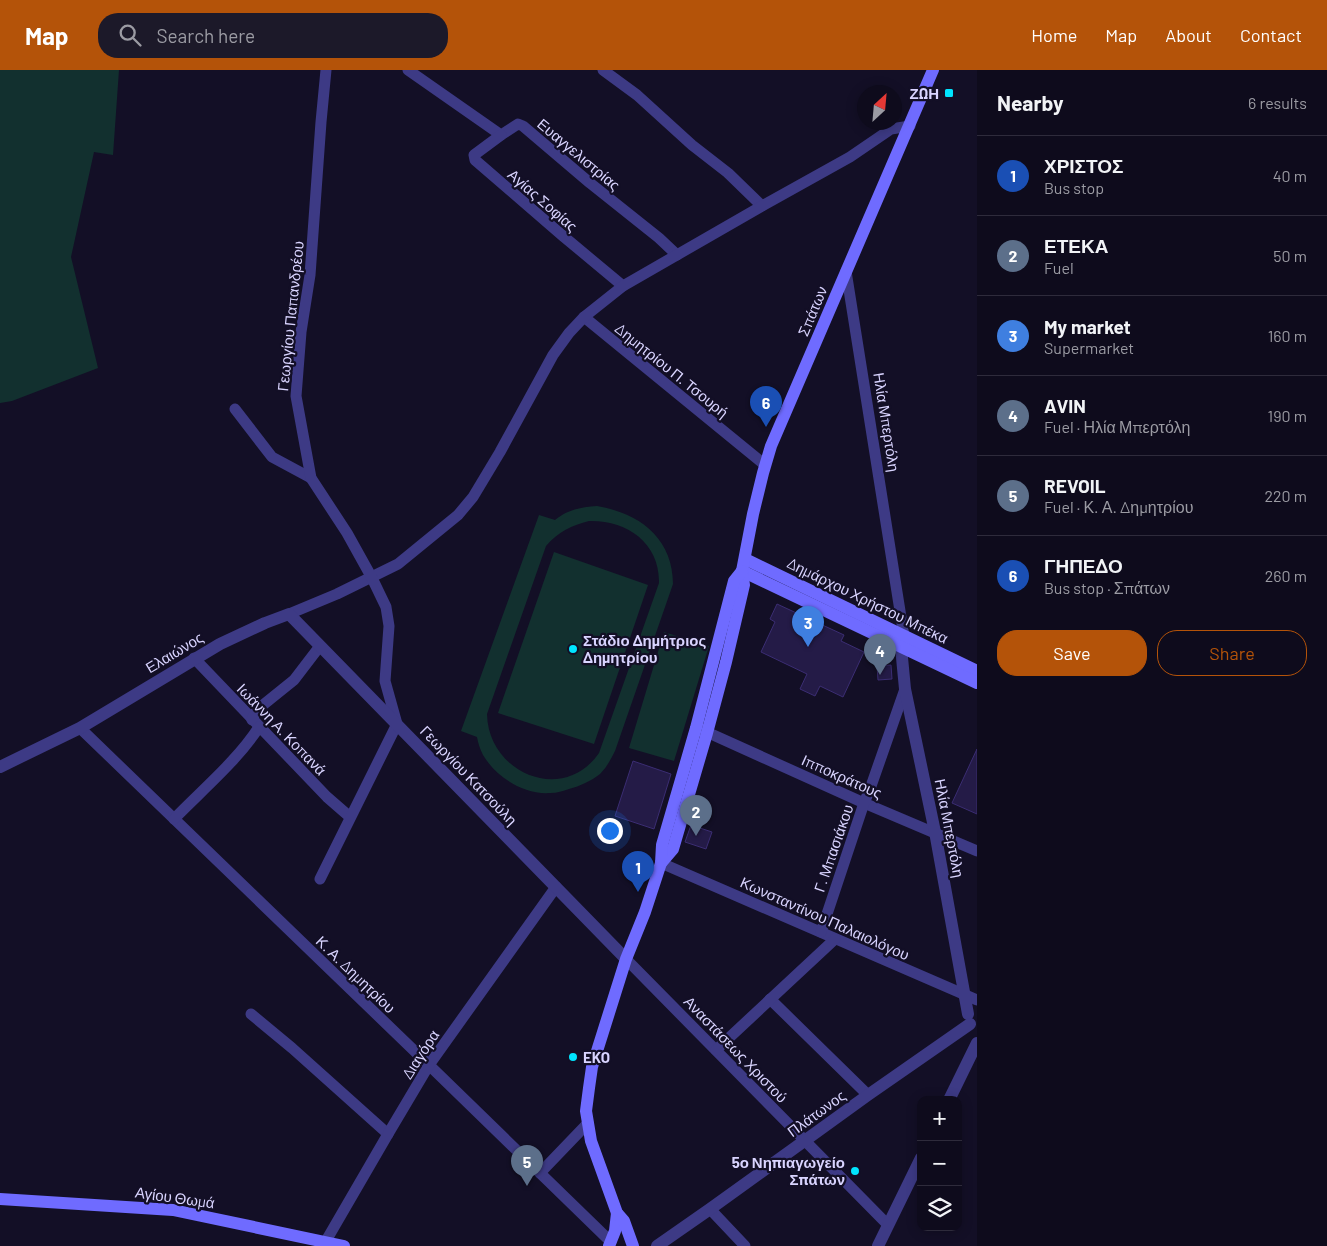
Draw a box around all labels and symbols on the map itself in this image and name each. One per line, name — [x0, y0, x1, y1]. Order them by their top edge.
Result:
place label: ΖΩΗ — [909, 84, 939, 102]
north arrow — [857, 85, 902, 130]
marker: ΖΩΗ — [943, 87, 955, 99]
street label: Ευαγγελιστρίας — [534, 114, 624, 194]
street label: Αγίας Σοφίας — [505, 165, 581, 235]
street label: Γεωργίου Παπανδρέου — [273, 240, 307, 392]
street label: Σπάτων — [793, 283, 831, 339]
street label: Δημητρίου Π. Τσουρή — [612, 319, 732, 421]
street label: Ηλία Μπερτόλη — [870, 371, 904, 473]
pin: 6 — [750, 386, 782, 427]
street label: Δημάρχου Χρήστου Μπέκα — [785, 553, 952, 647]
pin: 3 — [792, 606, 824, 647]
street label: Ελαιώνος — [142, 628, 206, 676]
place label: Στάδιο Δημήτριος Δημητρίου — [583, 631, 706, 666]
pin: 4 — [864, 634, 896, 675]
marker: Στάδιο Δημήτριος Δημητρίου — [567, 643, 579, 655]
street label: Ιωάννη Α. Κοπανά — [234, 679, 331, 779]
street label: Γεωργίου Κατσούλη — [417, 721, 521, 829]
street label: Ιπποκράτους — [799, 750, 885, 802]
street label: Ηλία Μπερτόλη — [932, 777, 968, 879]
pin: 2 — [680, 795, 712, 836]
street label: Γ. Μπασιάκου — [810, 802, 856, 894]
your location — [597, 818, 623, 844]
pin: 1 — [622, 851, 654, 892]
street label: Κωνσταντίνου Παλαιολόγου — [738, 873, 912, 963]
street label: Κ. Α. Δημητρίου — [313, 932, 399, 1016]
street label: Αναστάσεως Χριστού — [681, 992, 791, 1106]
street label: Διαγόρα — [398, 1026, 443, 1082]
place label: EKO — [583, 1048, 610, 1066]
marker: EKO — [567, 1051, 579, 1063]
street label: Πλάτωνος — [783, 1086, 849, 1140]
pin: 5 — [511, 1145, 543, 1186]
place label: 5ο Νηπιαγωγείο Σπάτων — [732, 1153, 845, 1188]
marker: 5ο Νηπιαγωγείο Σπάτων — [849, 1165, 861, 1177]
street label: Αγίου Θωμά — [134, 1182, 216, 1212]

